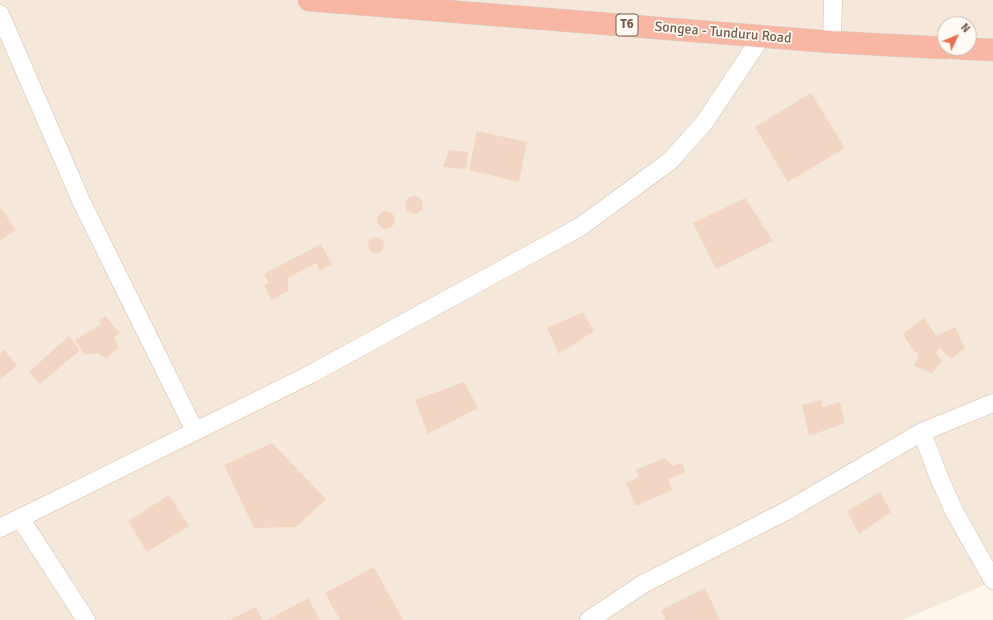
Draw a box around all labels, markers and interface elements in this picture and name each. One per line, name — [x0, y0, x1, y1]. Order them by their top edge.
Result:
road number: T6 — [616, 14, 638, 36]
north arrow — [937, 16, 977, 56]
street label: Songea - Tunduru Road — [654, 19, 792, 47]
text: N — [958, 21, 973, 35]

